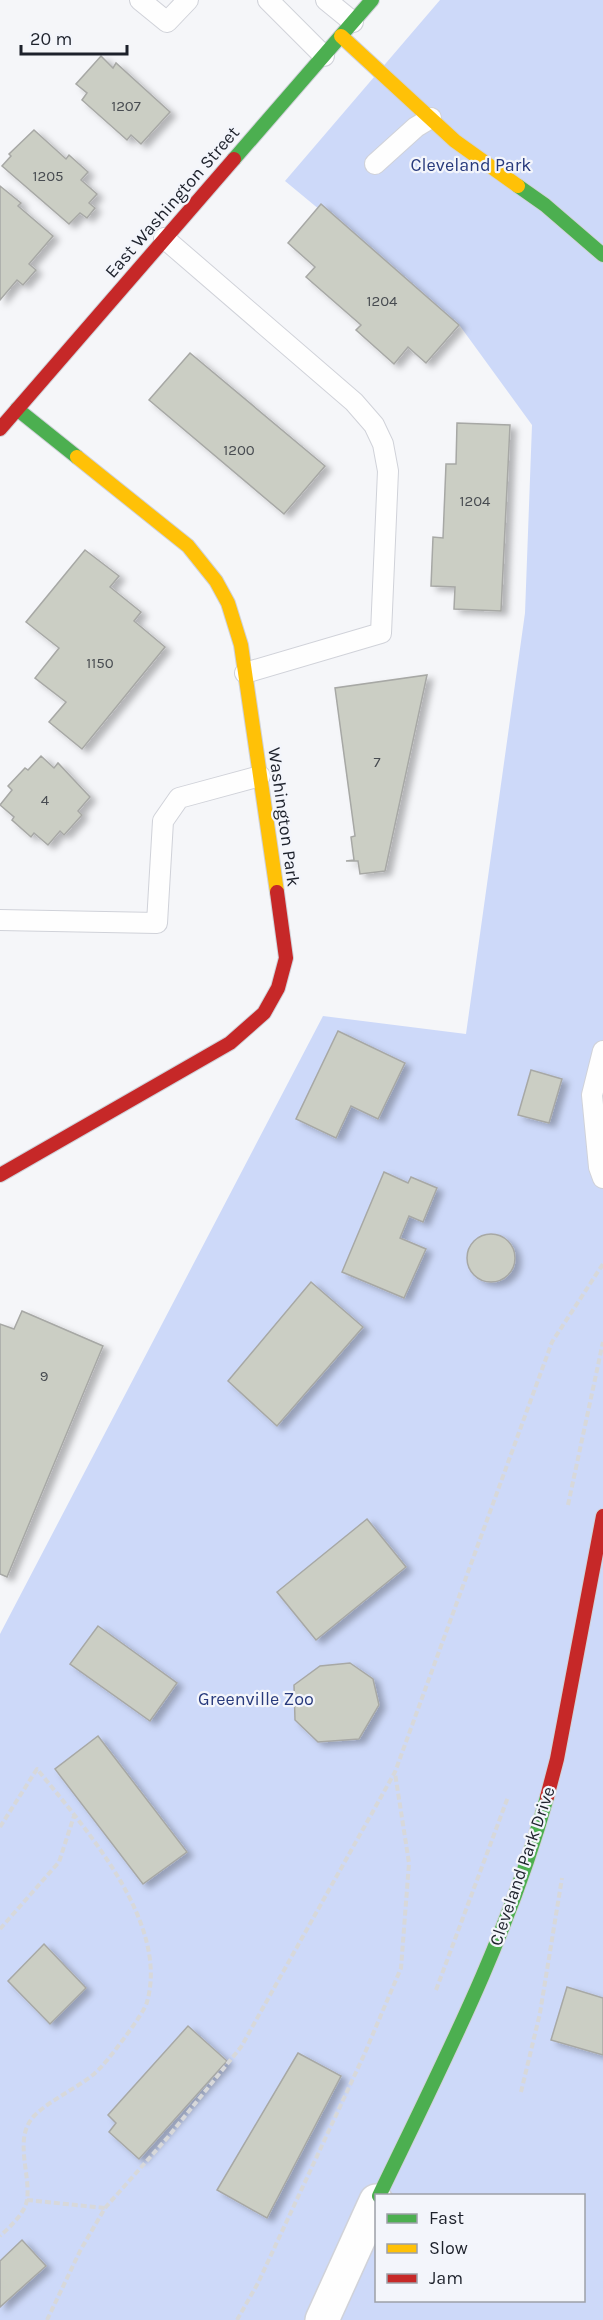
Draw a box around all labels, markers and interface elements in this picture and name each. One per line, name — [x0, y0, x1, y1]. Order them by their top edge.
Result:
scale bar — [21, 18, 128, 56]
text: 20 m — [30, 28, 72, 50]
house number: 1207 — [111, 97, 141, 115]
street label: East Washington Street — [100, 121, 244, 282]
park label: Cleveland Park — [411, 154, 531, 176]
house number: 1205 — [32, 167, 64, 185]
house number: 1204 — [367, 292, 398, 310]
house number: 1200 — [223, 441, 255, 459]
house number: 1204 — [460, 492, 491, 510]
house number: 1150 — [86, 654, 114, 672]
street label: Washington Park — [263, 746, 305, 888]
house number: 7 — [373, 753, 381, 771]
house number: 4 — [41, 791, 50, 809]
house number: 9 — [40, 1367, 48, 1385]
park label: Greenville Zoo — [198, 1688, 314, 1710]
street label: Cleveland Park Drive — [484, 1783, 560, 1949]
legend — [375, 2194, 585, 2302]
text: Fast — [429, 2207, 464, 2229]
text: Slow — [429, 2237, 468, 2259]
text: Jam — [429, 2267, 463, 2289]

